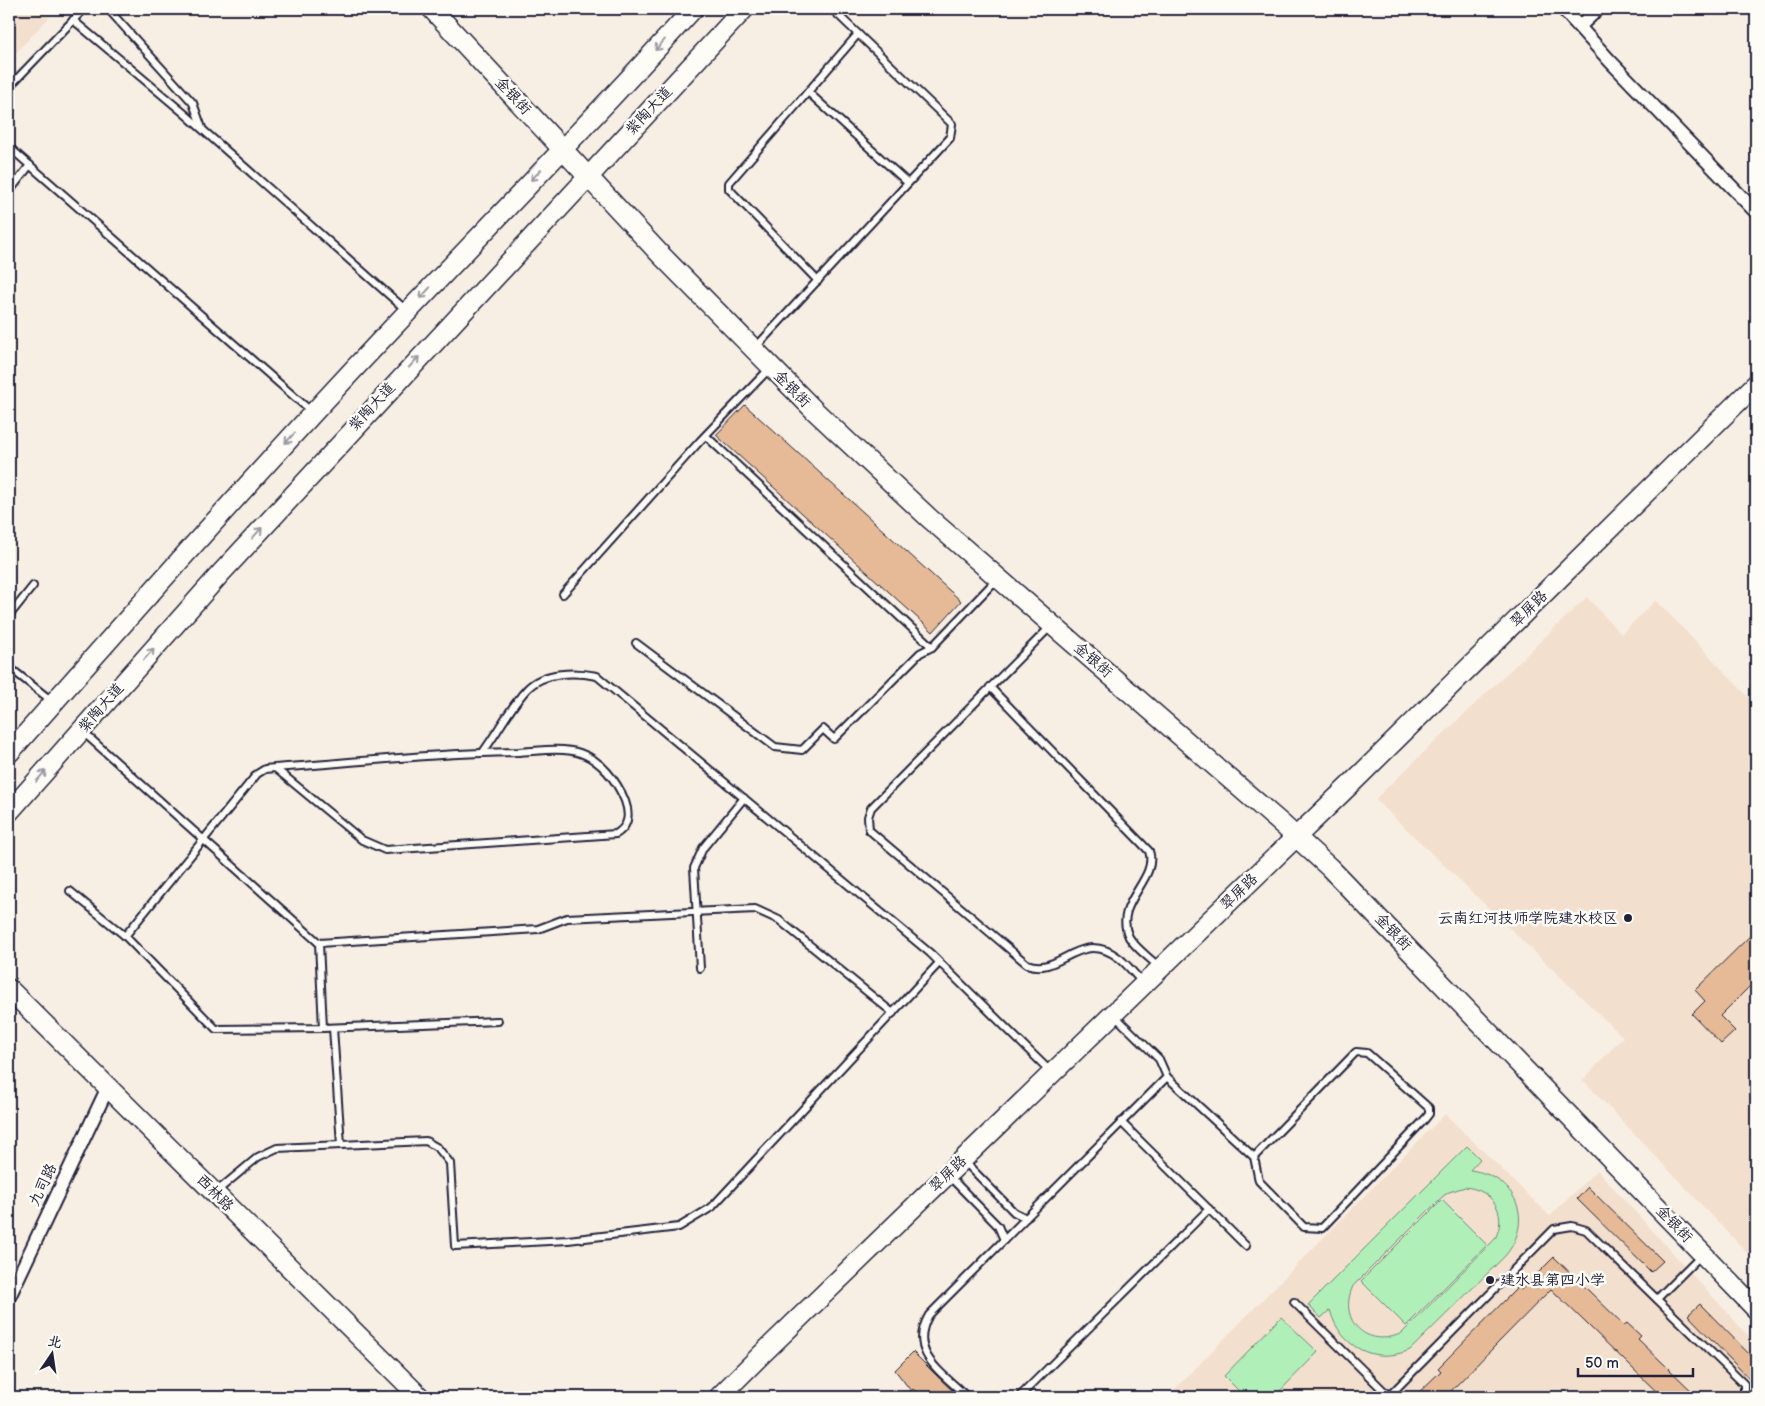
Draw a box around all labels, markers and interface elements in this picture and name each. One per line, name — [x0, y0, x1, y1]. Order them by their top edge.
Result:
one-way arrow — [654, 38, 666, 51]
street label: 金银街 — [491, 73, 535, 119]
street label: 紫陶大道 — [622, 83, 676, 139]
one-way arrow — [530, 169, 542, 182]
one-way arrow — [419, 287, 431, 300]
one-way arrow — [408, 355, 420, 368]
street label: 金银街 — [769, 366, 815, 412]
street label: 紫陶大道 — [345, 379, 399, 435]
one-way arrow — [285, 432, 296, 445]
one-way arrow — [251, 526, 263, 539]
street label: 翠屏路 — [1506, 586, 1552, 632]
street label: 金银街 — [1070, 638, 1116, 682]
one-way arrow — [143, 648, 154, 661]
street label: 紫陶大道 — [74, 679, 128, 737]
one-way arrow — [35, 769, 47, 782]
street label: 翠屏路 — [1216, 870, 1262, 914]
street label: 金银街 — [1371, 909, 1415, 955]
place label: 云南红河技师学院建水校区 — [1438, 909, 1618, 928]
marker: 云南红河技师学院建水校区 — [1622, 912, 1634, 924]
street label: 翠屏路 — [925, 1152, 971, 1196]
street label: 九司路 — [25, 1161, 61, 1209]
street label: 西林路 — [192, 1170, 238, 1216]
street label: 金银街 — [1652, 1201, 1696, 1247]
place label: 建水县第四小学 — [1500, 1271, 1605, 1290]
marker: 建水县第四小学 — [1484, 1274, 1496, 1286]
north arrow — [28, 1328, 78, 1378]
text: 北 — [46, 1332, 64, 1352]
scale bar — [1578, 1346, 1692, 1378]
text: 50 m — [1585, 1354, 1619, 1373]

